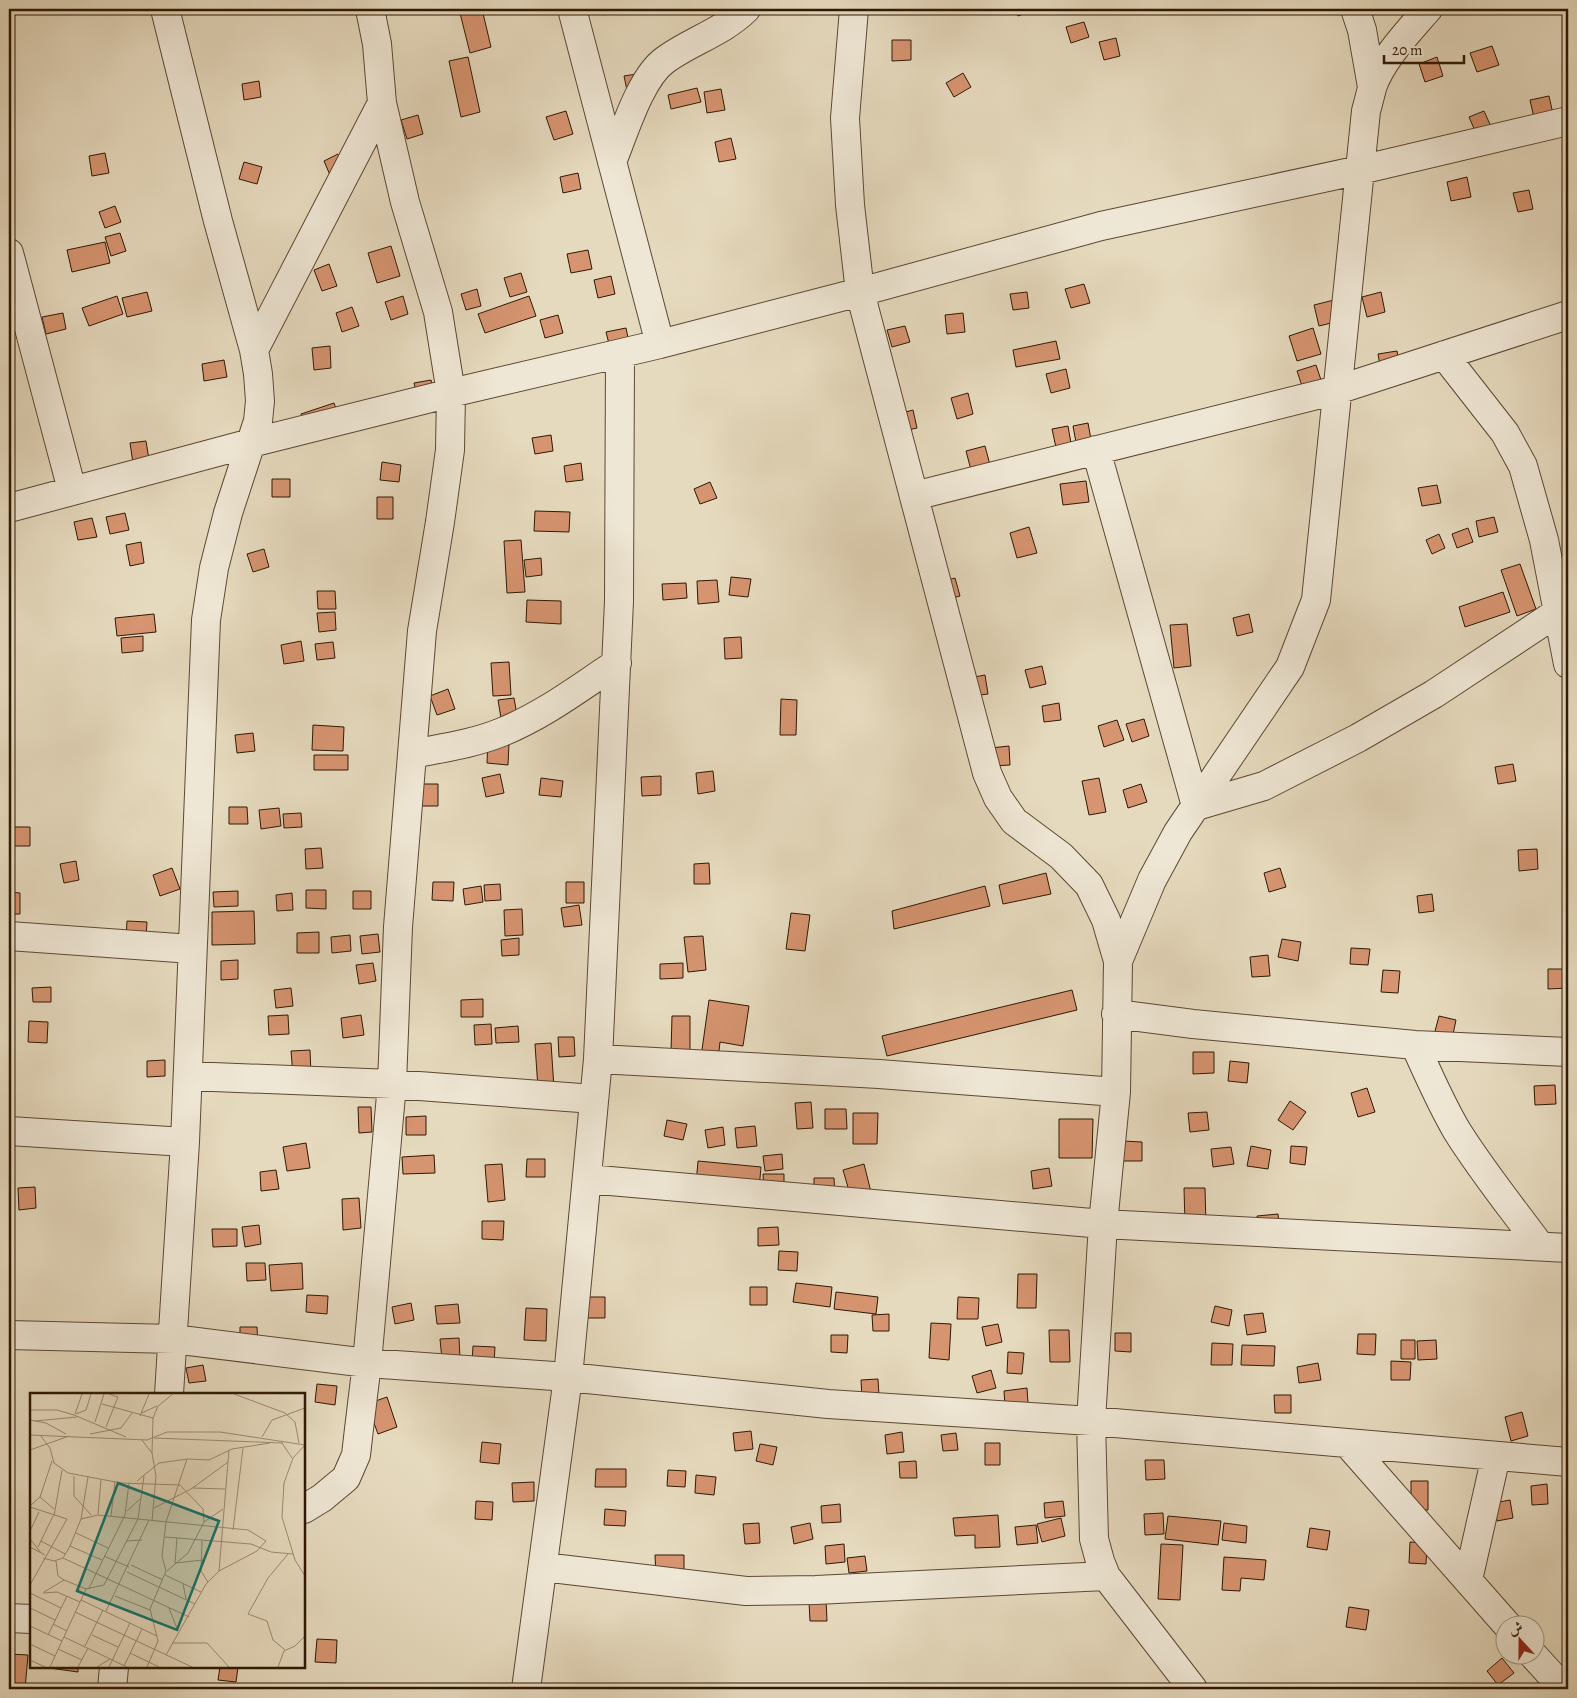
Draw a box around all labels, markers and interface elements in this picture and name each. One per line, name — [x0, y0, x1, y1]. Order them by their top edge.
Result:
scale bar — [1384, 32, 1464, 64]
text: 20 m — [1392, 40, 1423, 60]
inset map — [30, 1393, 305, 1668]
north arrow — [1494, 1616, 1544, 1666]
text: ش — [1506, 1617, 1526, 1640]

